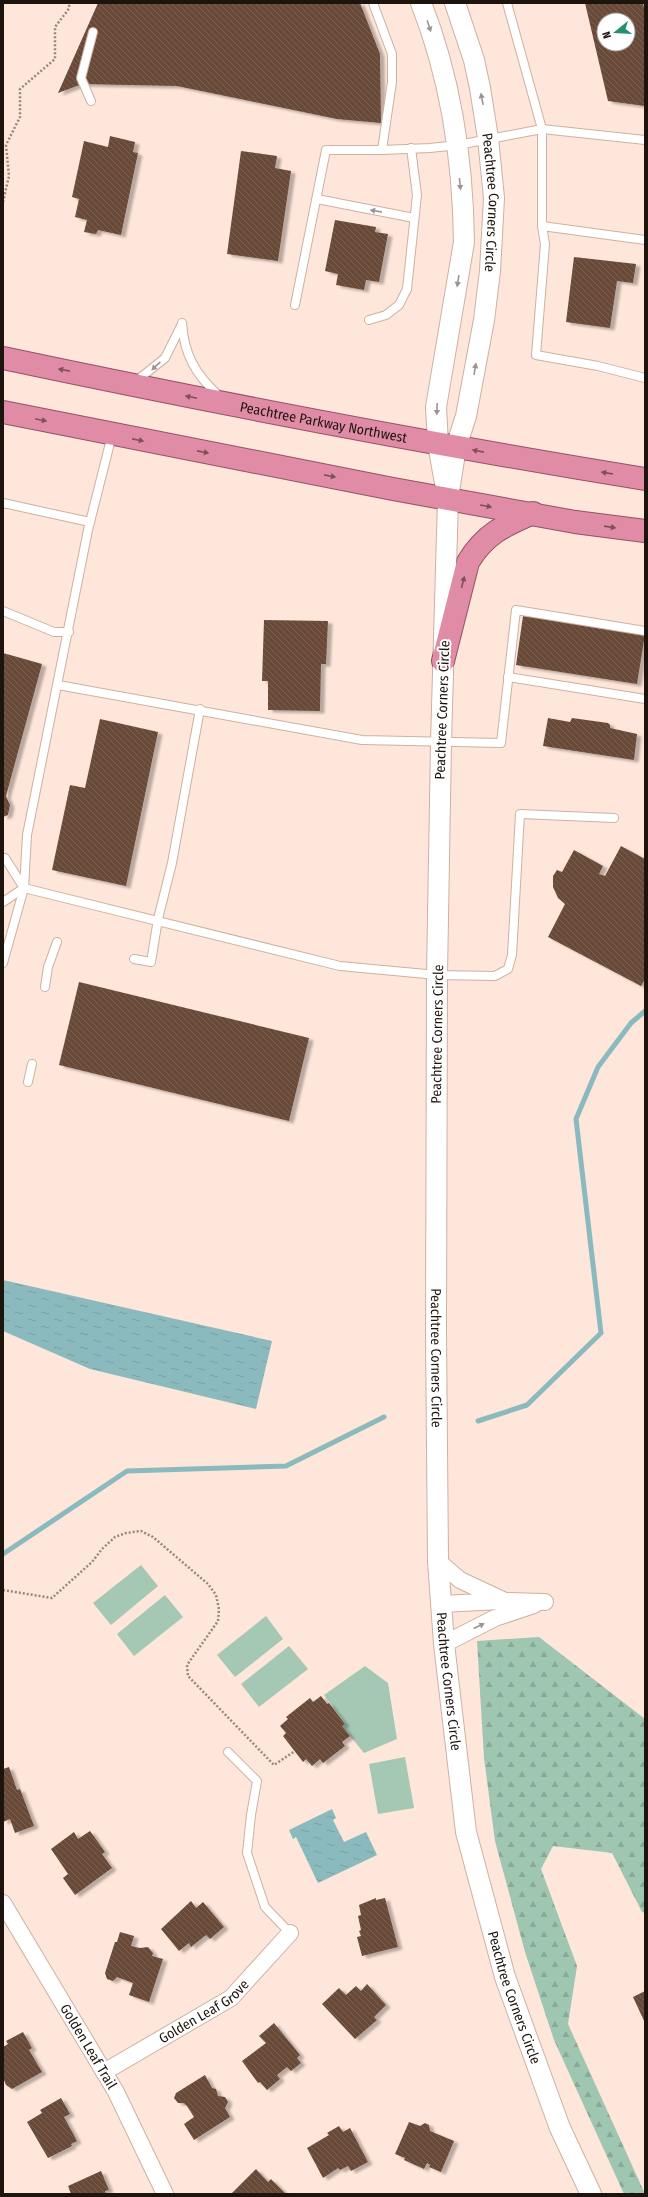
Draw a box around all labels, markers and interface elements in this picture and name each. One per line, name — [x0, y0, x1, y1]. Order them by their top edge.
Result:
north arrow — [596, 12, 636, 52]
one-way arrow — [426, 21, 432, 33]
text: N — [600, 30, 614, 40]
one-way arrow — [479, 93, 485, 105]
street label: Peachtree Corners Circle — [478, 132, 502, 272]
one-way arrow — [457, 178, 464, 190]
one-way arrow — [370, 207, 382, 213]
one-way arrow — [455, 275, 461, 287]
one-way arrow — [151, 361, 161, 371]
one-way arrow — [472, 363, 478, 375]
one-way arrow — [57, 367, 70, 373]
one-way arrow — [185, 393, 197, 399]
street label: Peachtree Parkway Northwest — [239, 398, 409, 447]
one-way arrow — [434, 403, 440, 416]
one-way arrow — [35, 417, 47, 423]
one-way arrow — [132, 437, 144, 443]
one-way arrow — [472, 448, 484, 454]
one-way arrow — [197, 449, 209, 455]
one-way arrow — [600, 469, 613, 475]
one-way arrow — [324, 474, 336, 480]
one-way arrow — [480, 503, 492, 509]
one-way arrow — [604, 524, 616, 530]
one-way arrow — [460, 576, 466, 588]
street label: Peachtree Corners Circle — [432, 640, 453, 780]
street label: Peachtree Corners Circle — [428, 964, 447, 1104]
street label: Peachtree Corners Circle — [427, 1288, 445, 1428]
street label: Peachtree Corners Circle — [433, 1611, 464, 1752]
one-way arrow — [473, 1623, 484, 1629]
street label: Peachtree Corners Circle — [484, 1929, 544, 2066]
street label: Golden Leaf Grove — [156, 1976, 253, 2047]
street label: Golden Leaf Trail — [56, 2001, 120, 2092]

